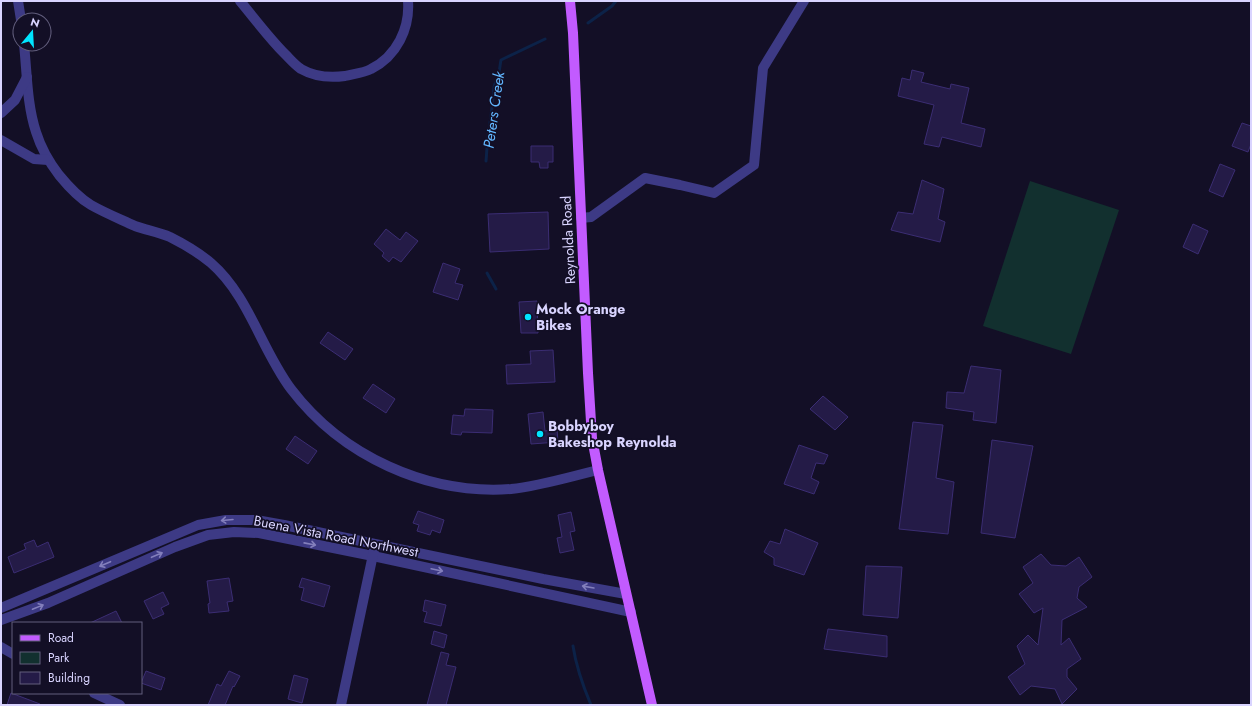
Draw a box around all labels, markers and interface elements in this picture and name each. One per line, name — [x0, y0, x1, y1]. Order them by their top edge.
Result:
north arrow — [12, 12, 52, 52]
text: N — [28, 14, 42, 31]
water label: Peters Creek — [478, 69, 510, 150]
street label: Reynolda Road — [556, 195, 580, 285]
place label: Mock Orange Bikes — [536, 299, 625, 335]
marker: Mock Orange Bikes — [523, 312, 533, 322]
place label: Bobbyboy Bakeshop Reynolda — [548, 416, 677, 452]
marker: Bobbyboy Bakeshop Reynolda — [535, 429, 545, 439]
street label: Buena Vista Road Northwest — [252, 510, 421, 562]
one-way arrow — [220, 517, 233, 524]
one-way arrow — [303, 541, 316, 549]
one-way arrow — [151, 551, 163, 559]
one-way arrow — [99, 561, 111, 568]
one-way arrow — [430, 567, 443, 575]
one-way arrow — [582, 583, 595, 591]
one-way arrow — [31, 603, 43, 610]
legend — [12, 622, 142, 694]
text: Road — [48, 629, 74, 647]
text: Park — [48, 649, 70, 667]
text: Building — [48, 669, 90, 687]

